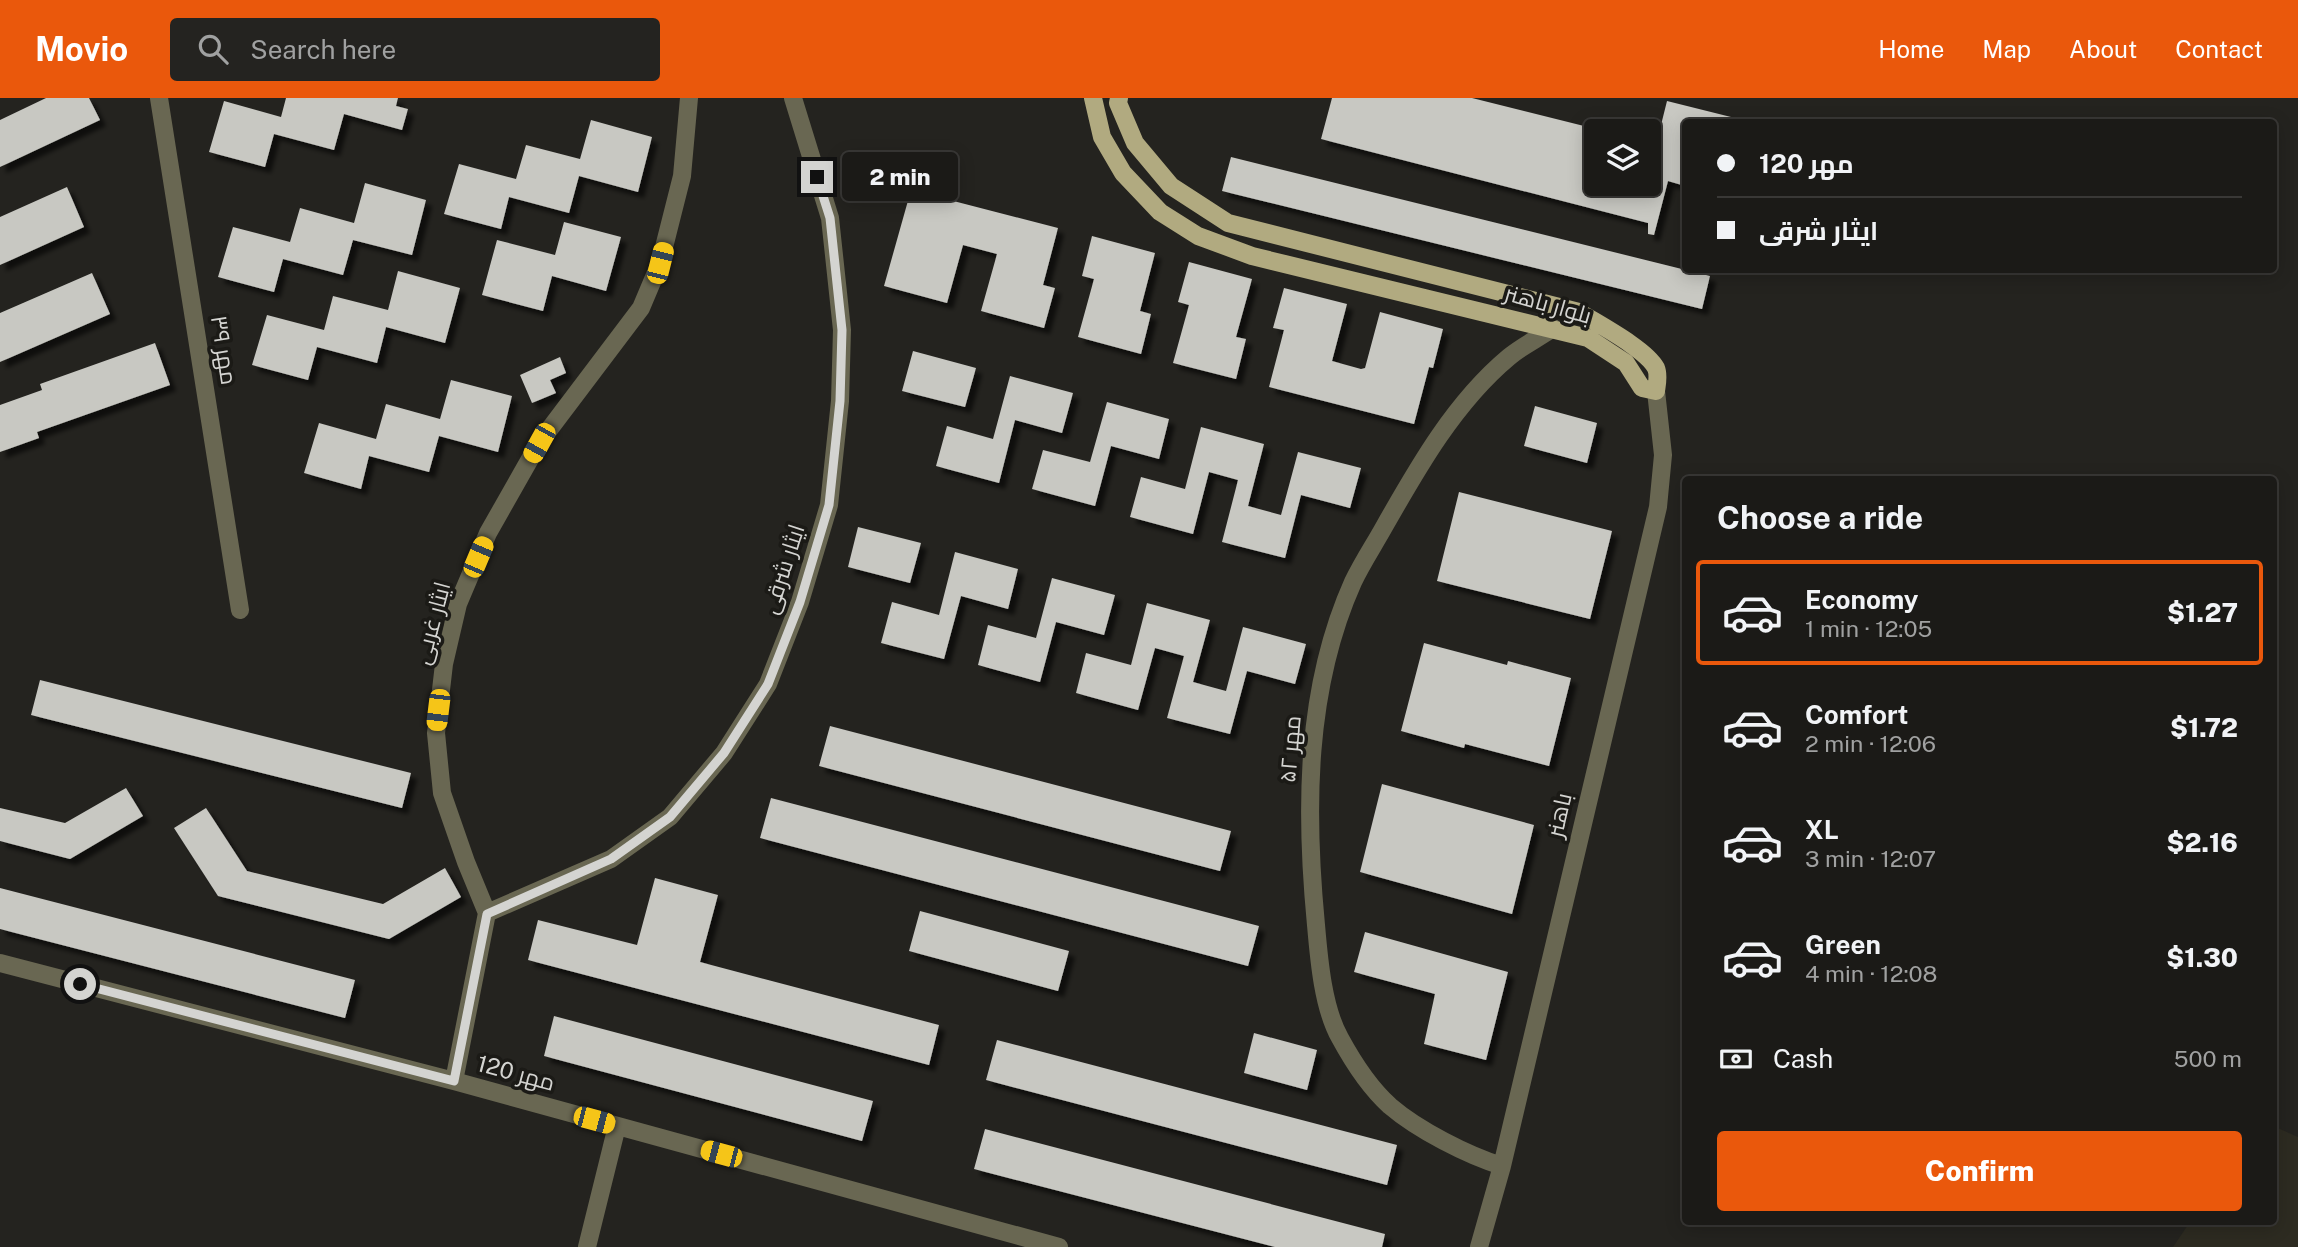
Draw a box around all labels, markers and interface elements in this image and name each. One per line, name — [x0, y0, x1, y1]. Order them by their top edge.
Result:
search box — [170, 18, 660, 81]
text: Movio — [35, 30, 128, 68]
icon: search — [194, 30, 232, 68]
text: Search here — [250, 34, 396, 65]
text: Home — [1878, 35, 1944, 63]
text: Map — [1982, 35, 2031, 63]
text: About — [2069, 35, 2137, 63]
text: Contact — [2175, 35, 2263, 63]
map controls — [1584, 119, 1661, 196]
button: layers — [1584, 119, 1661, 196]
text: مهر 120 — [1759, 148, 1854, 179]
callout: 2 min — [842, 153, 957, 202]
route end — [801, 161, 833, 193]
text: 2 min — [869, 163, 931, 190]
text: ایثار شرقی — [1759, 215, 1878, 246]
car — [645, 240, 676, 286]
street label: بلوار باهنر — [1500, 278, 1595, 329]
street label: مهر ۳۹ — [205, 313, 243, 387]
car — [520, 420, 559, 466]
text: Choose a ride — [1717, 499, 1923, 536]
street label: ایثار شرقی — [755, 521, 811, 617]
car — [461, 534, 496, 580]
street label: ایثار غربی — [408, 579, 456, 667]
icon: car — [1721, 581, 1784, 644]
text: Economy — [1805, 584, 1918, 615]
text: $1.27 — [2167, 597, 2238, 628]
text: 1 min · 12:05 — [1805, 615, 1932, 642]
car — [426, 688, 451, 732]
icon: car — [1721, 696, 1784, 759]
text: Comfort — [1805, 699, 1908, 730]
text: $1.72 — [2170, 712, 2238, 743]
street label: مهر ۵۲ — [1273, 714, 1307, 784]
text: 2 min · 12:06 — [1805, 730, 1936, 757]
street label: باهنر — [1540, 790, 1577, 842]
icon: car — [1721, 811, 1784, 874]
text: XL — [1805, 814, 1839, 845]
text: $2.16 — [2167, 827, 2238, 858]
text: 3 min · 12:07 — [1805, 845, 1936, 872]
icon: car — [1721, 926, 1784, 989]
text: Green — [1805, 929, 1881, 960]
text: $1.30 — [2166, 942, 2238, 973]
text: 4 min · 12:08 — [1805, 960, 1937, 987]
route start — [64, 968, 96, 1000]
icon: cash — [1717, 1040, 1755, 1078]
text: Cash — [1773, 1043, 1833, 1074]
text: 500 m — [2174, 1045, 2242, 1072]
street label: مهر 120 — [474, 1049, 558, 1097]
car — [571, 1104, 618, 1136]
button: Confirm — [1717, 1131, 2242, 1211]
car — [698, 1138, 745, 1170]

